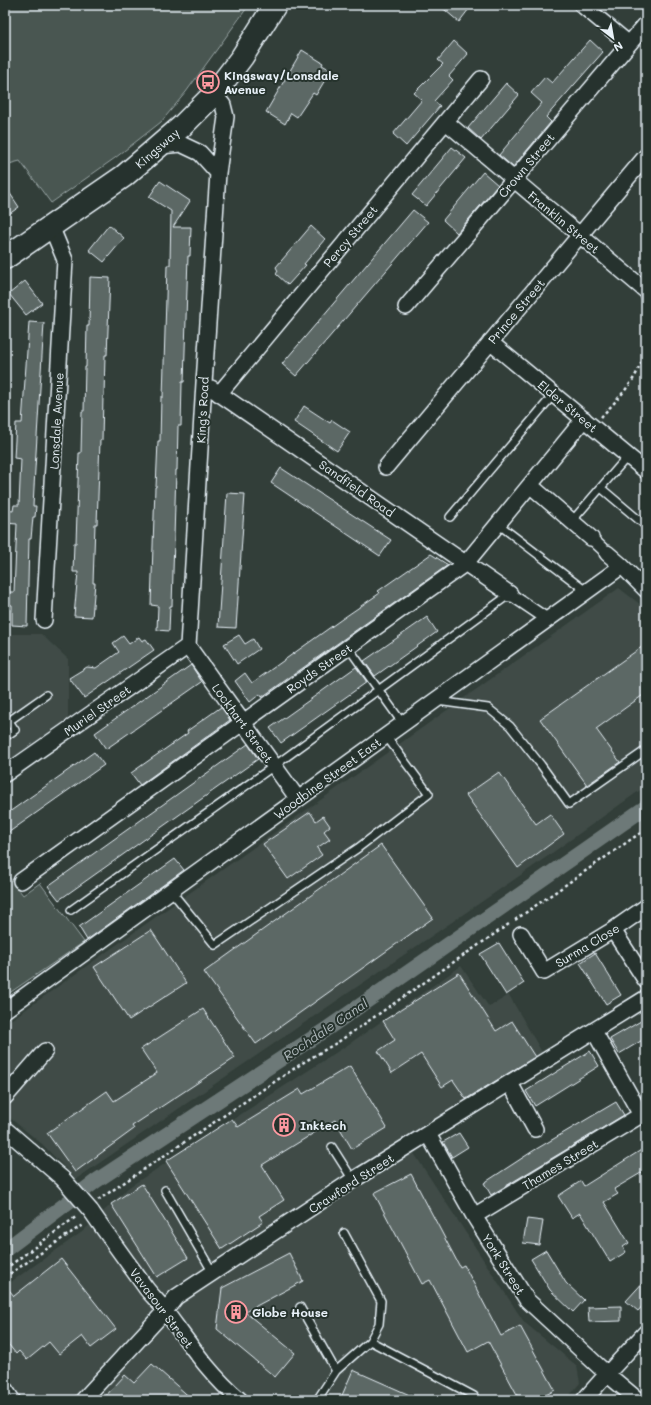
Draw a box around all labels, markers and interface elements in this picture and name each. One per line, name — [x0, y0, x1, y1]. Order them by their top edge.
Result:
north arrow — [593, 18, 633, 58]
text: N — [611, 38, 626, 56]
place label: Kingsway/Lonsdale Avenue — [224, 67, 339, 97]
bus stop icon: Kingsway/Lonsdale Avenue — [195, 69, 221, 95]
street label: Kingsway — [132, 124, 182, 172]
street label: Crown Street — [494, 129, 558, 201]
street label: Franklin Street — [525, 187, 603, 257]
street label: Percy Street — [319, 202, 381, 270]
street label: Prince Street — [484, 275, 548, 347]
street label: Lonsdale Avenue — [45, 372, 67, 470]
street label: King's Road — [192, 376, 212, 444]
street label: Elder Street — [535, 376, 601, 436]
street label: Sandfield Road — [316, 456, 398, 520]
street label: Royds Street — [283, 639, 355, 697]
street label: Lockhart Street — [209, 680, 277, 766]
street label: Muriel Street — [60, 681, 134, 739]
street label: Woodbine Street East — [270, 734, 384, 822]
street label: Surma Close — [552, 920, 622, 970]
water label: Rochdale Canal — [279, 994, 371, 1064]
building icon: Inktech — [271, 1112, 297, 1138]
place label: Inktech — [300, 1117, 346, 1133]
street label: Thames Street — [519, 1135, 601, 1193]
street label: Crawford Street — [305, 1149, 397, 1217]
street label: York Street — [479, 1230, 529, 1298]
street label: Vavasour Street — [127, 1265, 197, 1351]
building icon: Globe House — [223, 1299, 249, 1325]
place label: Globe House — [252, 1304, 328, 1320]

